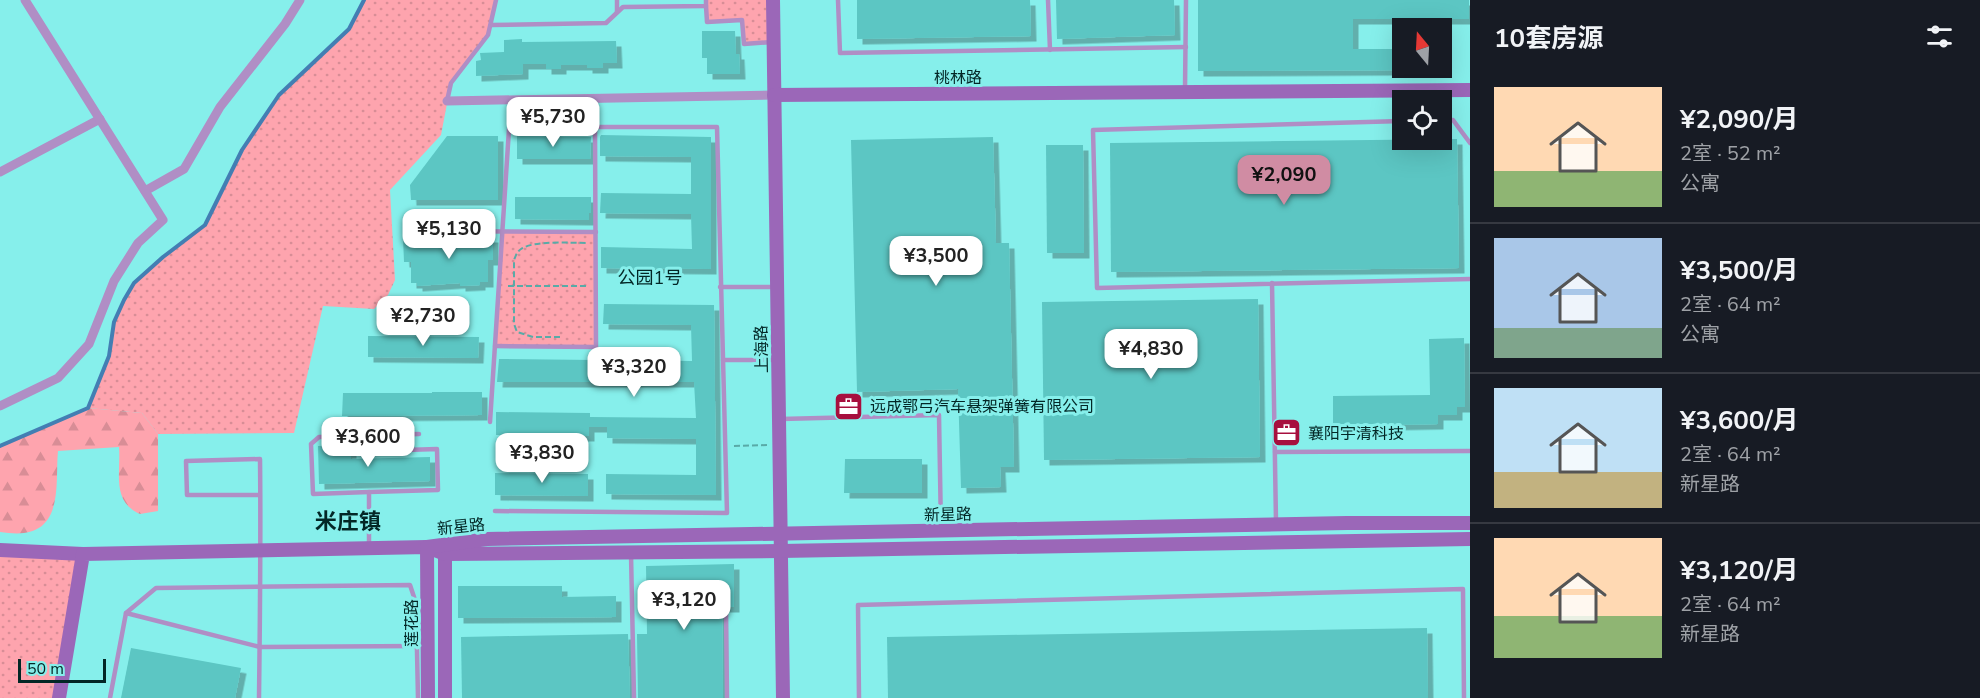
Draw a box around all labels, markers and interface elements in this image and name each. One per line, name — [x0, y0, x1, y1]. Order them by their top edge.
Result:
north arrow — [1392, 18, 1452, 78]
map controls — [1392, 18, 1452, 150]
icon: filters — [1923, 20, 1956, 53]
text: 10套房源 — [1494, 21, 1603, 56]
street label: 桃林路 — [934, 67, 982, 89]
button: locate — [1392, 90, 1452, 150]
pin: ¥5,730 — [504, 97, 602, 148]
text: ¥2,090/月 — [1680, 102, 1799, 137]
text: ¥5,730 — [521, 103, 585, 130]
icon: home — [1542, 111, 1614, 183]
text: 2室 · 52 m² — [1680, 140, 1781, 167]
pin: ¥2,090 — [1235, 155, 1333, 206]
text: ¥2,090 — [1252, 161, 1316, 188]
text: 公寓 — [1680, 170, 1720, 197]
pin: ¥5,130 — [400, 209, 498, 260]
text: ¥5,130 — [417, 215, 481, 242]
pin: ¥3,500 — [887, 236, 985, 287]
text: ¥3,500 — [904, 242, 968, 269]
text: ¥3,500/月 — [1680, 253, 1799, 288]
icon: home — [1542, 262, 1614, 334]
district label: 公园1号 — [618, 266, 682, 290]
text: 2室 · 64 m² — [1680, 291, 1781, 318]
pin: ¥2,730 — [374, 296, 472, 347]
text: ¥2,730 — [391, 302, 455, 329]
text: 公寓 — [1680, 321, 1720, 348]
street label: 上海路 — [751, 325, 773, 373]
pin: ¥4,830 — [1102, 329, 1200, 380]
text: ¥4,830 — [1119, 335, 1183, 362]
pin: ¥3,320 — [585, 347, 683, 398]
text: ¥3,320 — [602, 353, 666, 380]
office icon: 远成鄂弓汽车悬架弹簧有限公司 — [833, 390, 865, 422]
place label: 远成鄂弓汽车悬架弹簧有限公司 — [870, 396, 1094, 418]
text: ¥3,600/月 — [1680, 403, 1799, 438]
icon: home — [1542, 412, 1614, 484]
pin: ¥3,600 — [319, 417, 417, 468]
office icon: 襄阳宇清科技 — [1271, 417, 1303, 449]
text: ¥3,600 — [336, 423, 400, 450]
place label: 襄阳宇清科技 — [1308, 423, 1404, 445]
pin: ¥3,830 — [493, 433, 591, 484]
text: ¥3,830 — [510, 439, 574, 466]
text: 2室 · 64 m² — [1680, 441, 1781, 468]
text: 新星路 — [1680, 471, 1740, 498]
street label: 新星路 — [924, 504, 972, 526]
district label: 米庄镇 — [315, 507, 381, 537]
street label: 新星路 — [436, 514, 486, 540]
text: ¥3,120/月 — [1680, 553, 1799, 588]
icon: home — [1542, 562, 1614, 634]
pin: ¥3,120 — [635, 580, 733, 631]
text: ¥3,120 — [652, 586, 716, 613]
text: 2室 · 64 m² — [1680, 591, 1781, 618]
street label: 莲花路 — [401, 599, 423, 647]
text: 新星路 — [1680, 621, 1740, 648]
scale bar — [18, 656, 106, 684]
text: 50 m — [27, 658, 64, 680]

